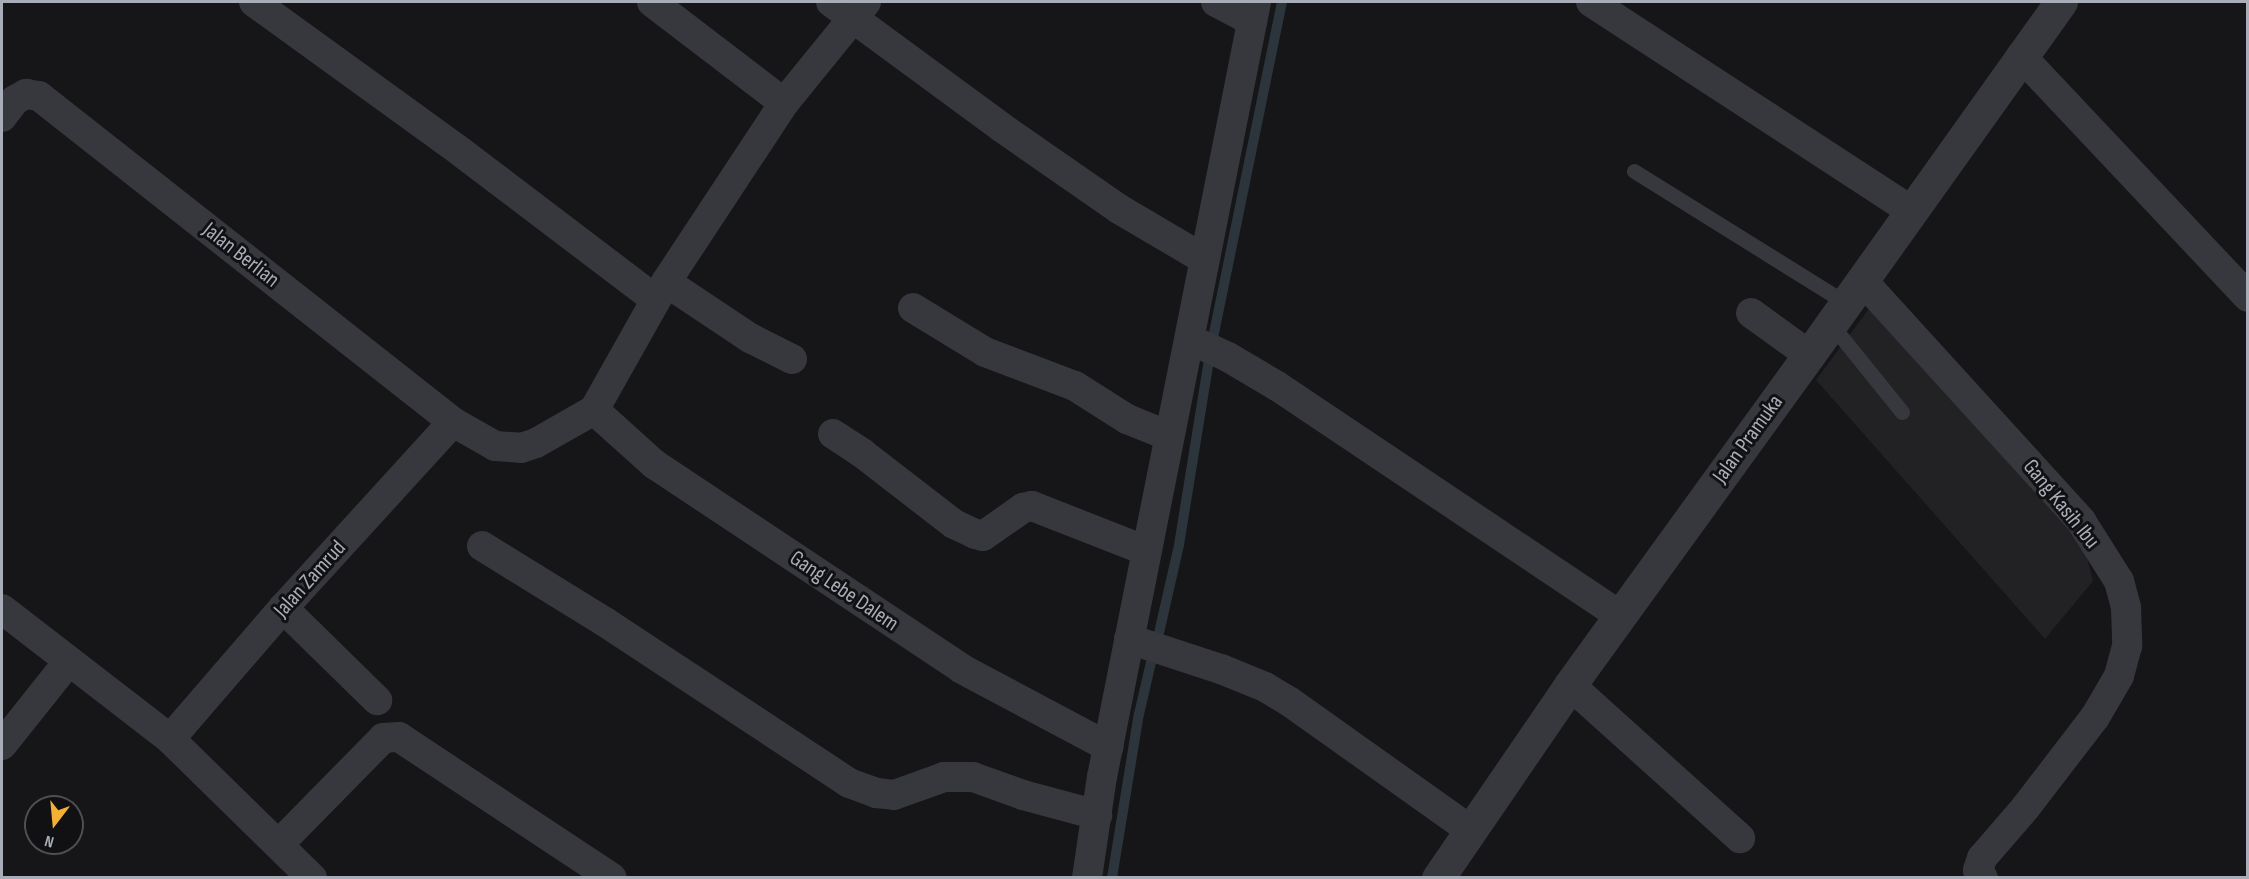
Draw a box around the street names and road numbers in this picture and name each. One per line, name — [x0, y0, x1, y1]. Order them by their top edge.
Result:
street label: Jalan Berlian — [197, 217, 285, 293]
street label: Jalan Pramuka — [1707, 390, 1789, 488]
street label: Gang Kasih Ibu — [2017, 454, 2105, 554]
street label: Jalan Zamrud — [269, 535, 351, 623]
street label: Gang Lebe Dalem — [785, 545, 903, 637]

